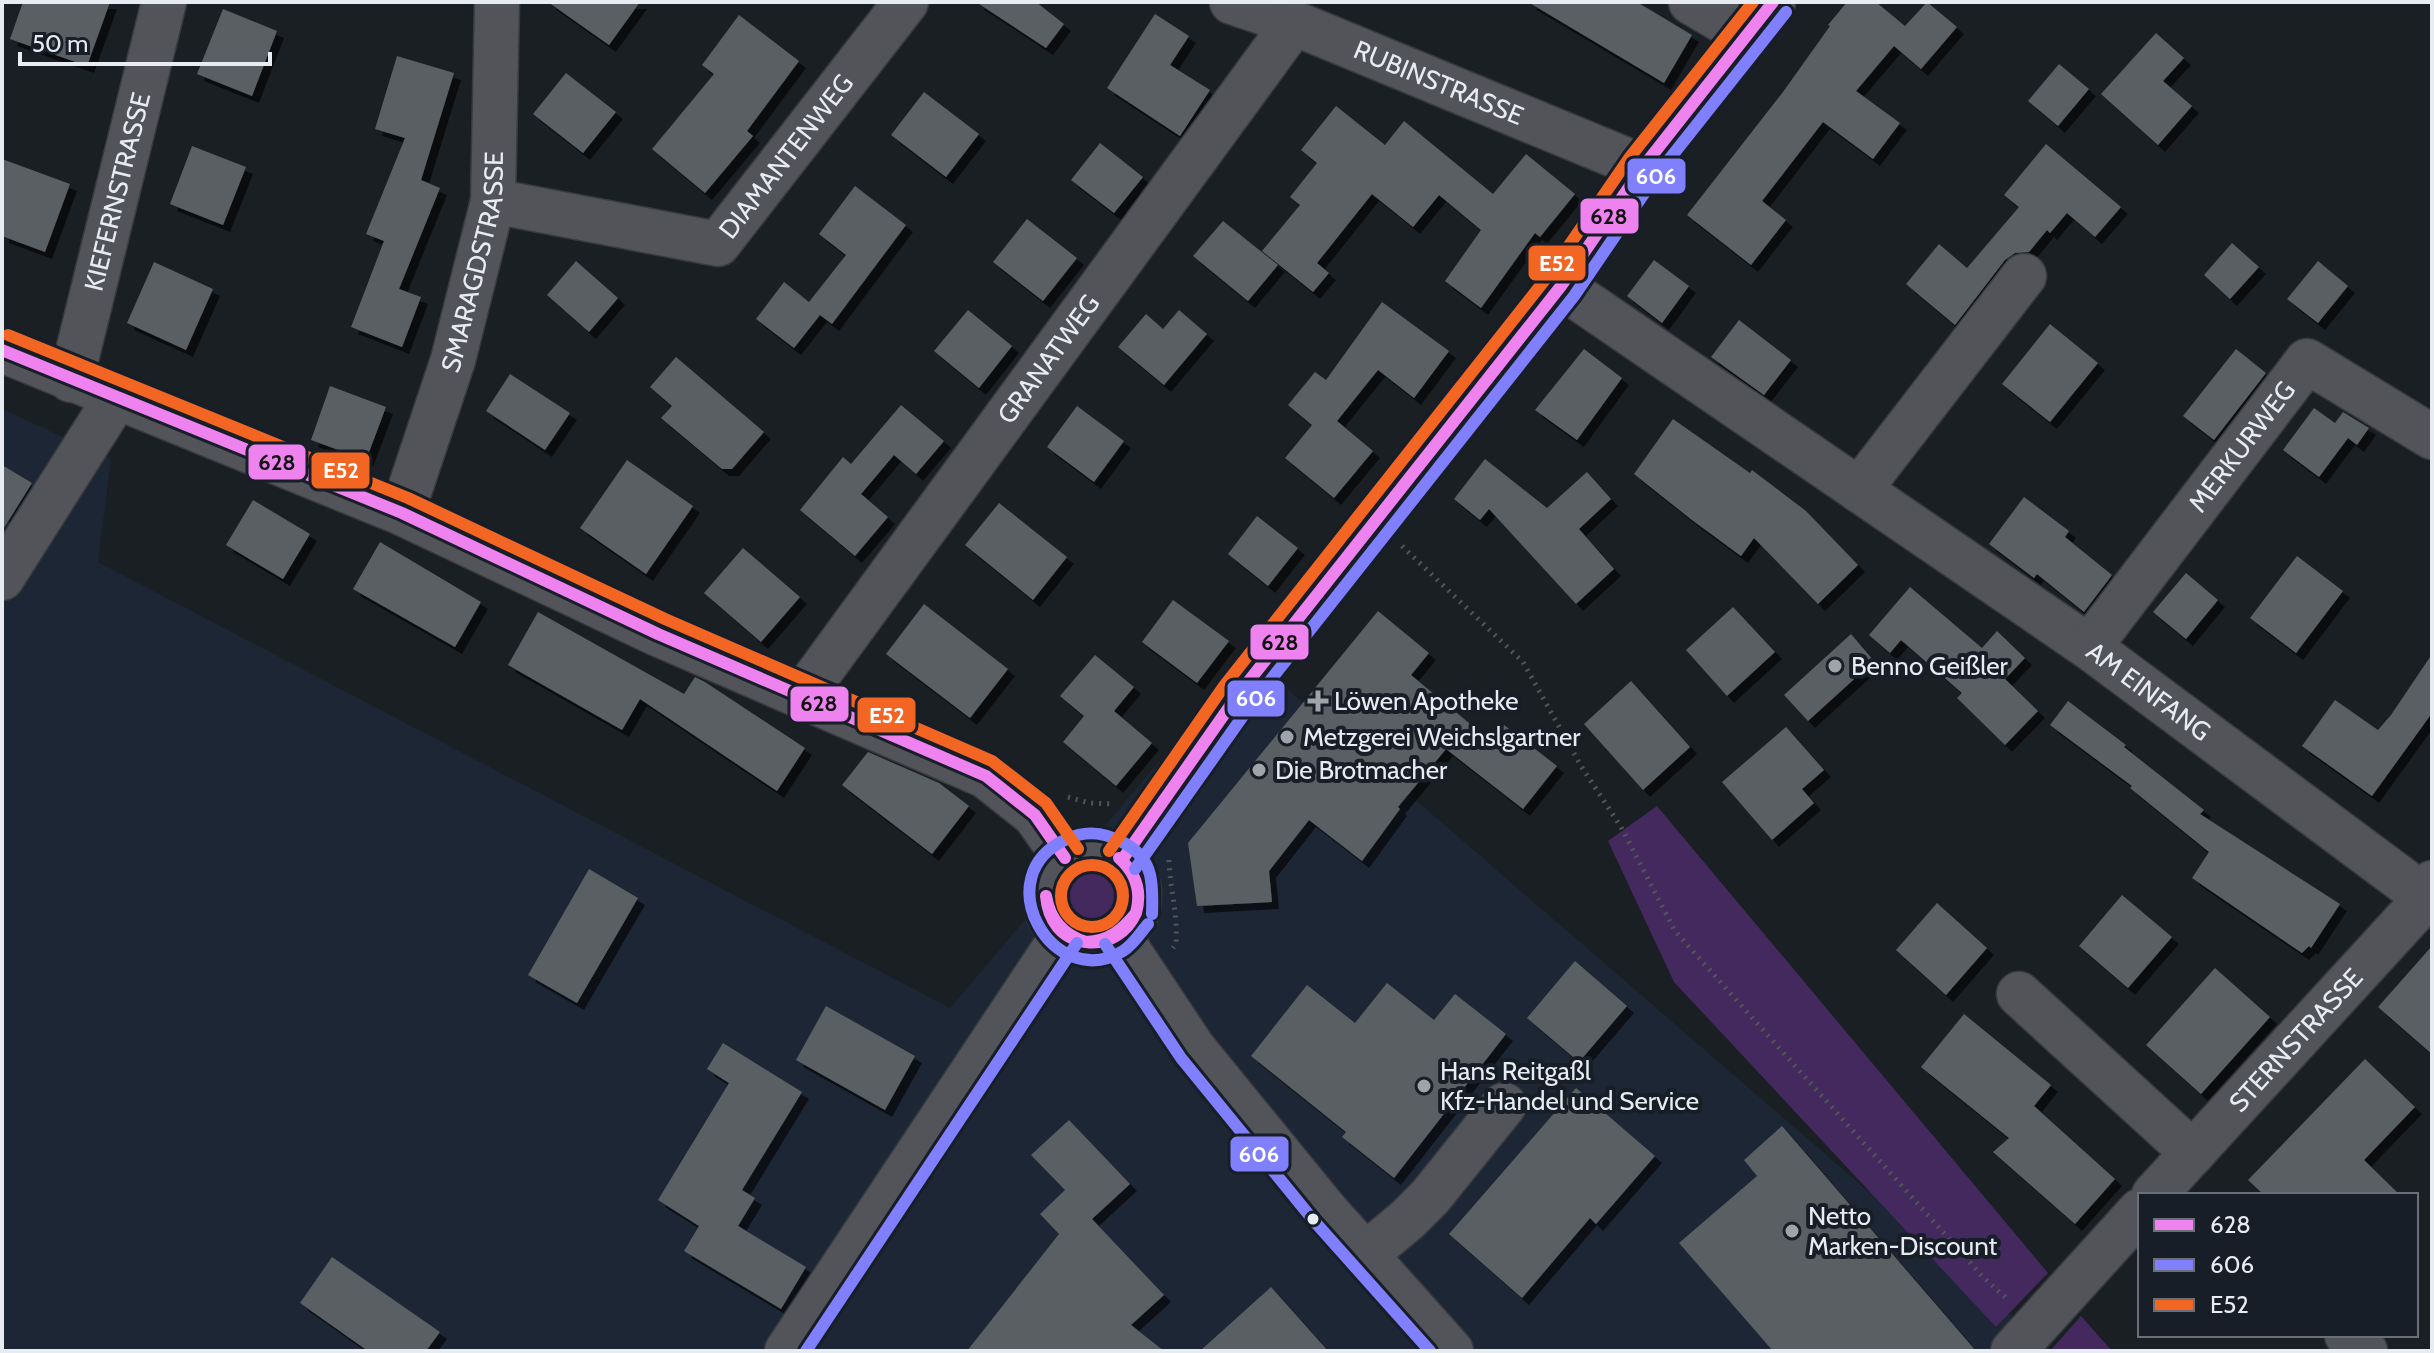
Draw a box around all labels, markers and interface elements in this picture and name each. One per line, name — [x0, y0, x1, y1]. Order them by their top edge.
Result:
scale bar — [20, 16, 270, 66]
text: 50 m — [32, 29, 88, 58]
street label: RUBINSTRASSE — [1349, 33, 1528, 132]
street label: DIAMANTENWEG — [712, 68, 860, 245]
street label: KIEFERNSTRASSE — [78, 89, 157, 294]
street label: SMARAGDSTRASSE — [434, 151, 510, 377]
line badge: 606 — [1626, 157, 1687, 195]
text: 606 — [1636, 163, 1676, 190]
line badge: 628 — [1579, 197, 1640, 235]
text: 628 — [1590, 203, 1628, 230]
line badge: E52 — [1527, 244, 1587, 282]
text: E52 — [1539, 250, 1575, 277]
street label: GRANATWEG — [991, 288, 1106, 430]
street label: MERKURWEG — [2182, 375, 2302, 519]
line badge: 628 — [247, 443, 307, 481]
text: 628 — [258, 449, 296, 476]
line badge: E52 — [310, 451, 371, 490]
text: E52 — [323, 457, 359, 484]
line badge: 628 — [1249, 623, 1310, 661]
text: 628 — [1261, 629, 1299, 656]
street label: AM EINFANG — [2080, 635, 2217, 748]
place label: Benno Geißler — [1851, 650, 2009, 682]
marker: Benno Geißler — [1826, 657, 1844, 675]
line badge: 606 — [1226, 679, 1286, 718]
line badge: 628 — [789, 685, 850, 723]
text: 606 — [1236, 685, 1276, 712]
place label: Löwen Apotheke — [1334, 685, 1519, 717]
text: 628 — [800, 690, 838, 717]
marker: Löwen Apotheke — [1309, 692, 1327, 710]
line badge: E52 — [856, 696, 917, 734]
text: E52 — [869, 702, 905, 729]
place label: Metzgerei Weichslgartner — [1303, 721, 1581, 753]
marker: Metzgerei Weichslgartner — [1278, 728, 1296, 746]
place label: Die Brotmacher — [1275, 754, 1448, 786]
marker: Die Brotmacher — [1250, 761, 1268, 779]
street label: STERNSTRASSE — [2222, 962, 2369, 1118]
place label: Hans Reitgaßl Kfz-Handel und Service — [1440, 1055, 1699, 1117]
marker: Hans Reitgaßl Kfz-Handel und Service — [1415, 1077, 1433, 1095]
line badge: 606 — [1229, 1135, 1290, 1173]
text: 606 — [1239, 1141, 1279, 1168]
legend — [2138, 1193, 2418, 1337]
place label: Netto Marken-Discount — [1808, 1200, 1997, 1262]
text: 628 — [2210, 1210, 2251, 1239]
unlabelled marker — [1305, 1211, 1321, 1227]
marker: Netto Marken-Discount — [1783, 1222, 1801, 1240]
text: 606 — [2210, 1250, 2254, 1279]
text: E52 — [2210, 1290, 2249, 1319]

